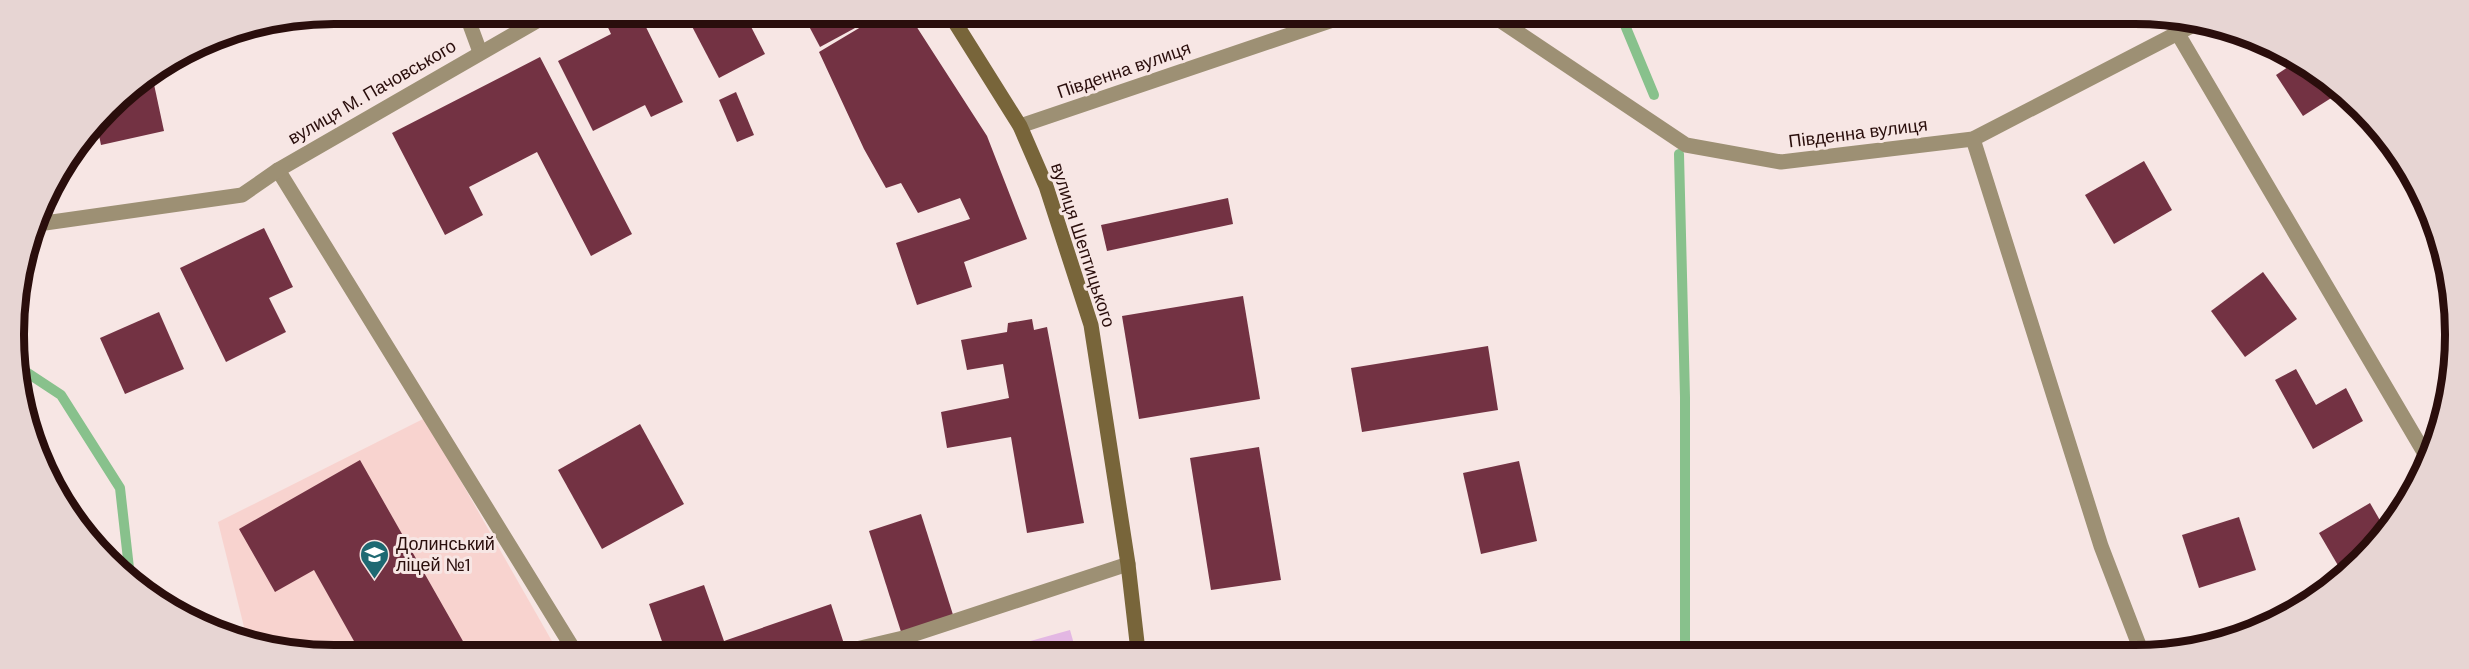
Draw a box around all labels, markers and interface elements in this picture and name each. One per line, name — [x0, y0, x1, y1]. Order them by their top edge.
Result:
street label: вулиця М. Пачовського — [284, 34, 460, 150]
street label: Південна вулиця — [1054, 36, 1194, 104]
street label: Південна вулиця — [1787, 113, 1929, 153]
street label: вулиця Шептицького — [1045, 160, 1121, 330]
place label: Долинський ліцей №1 — [396, 532, 495, 577]
school or university icon: Долинський ліцей №1 — [359, 538, 391, 580]

